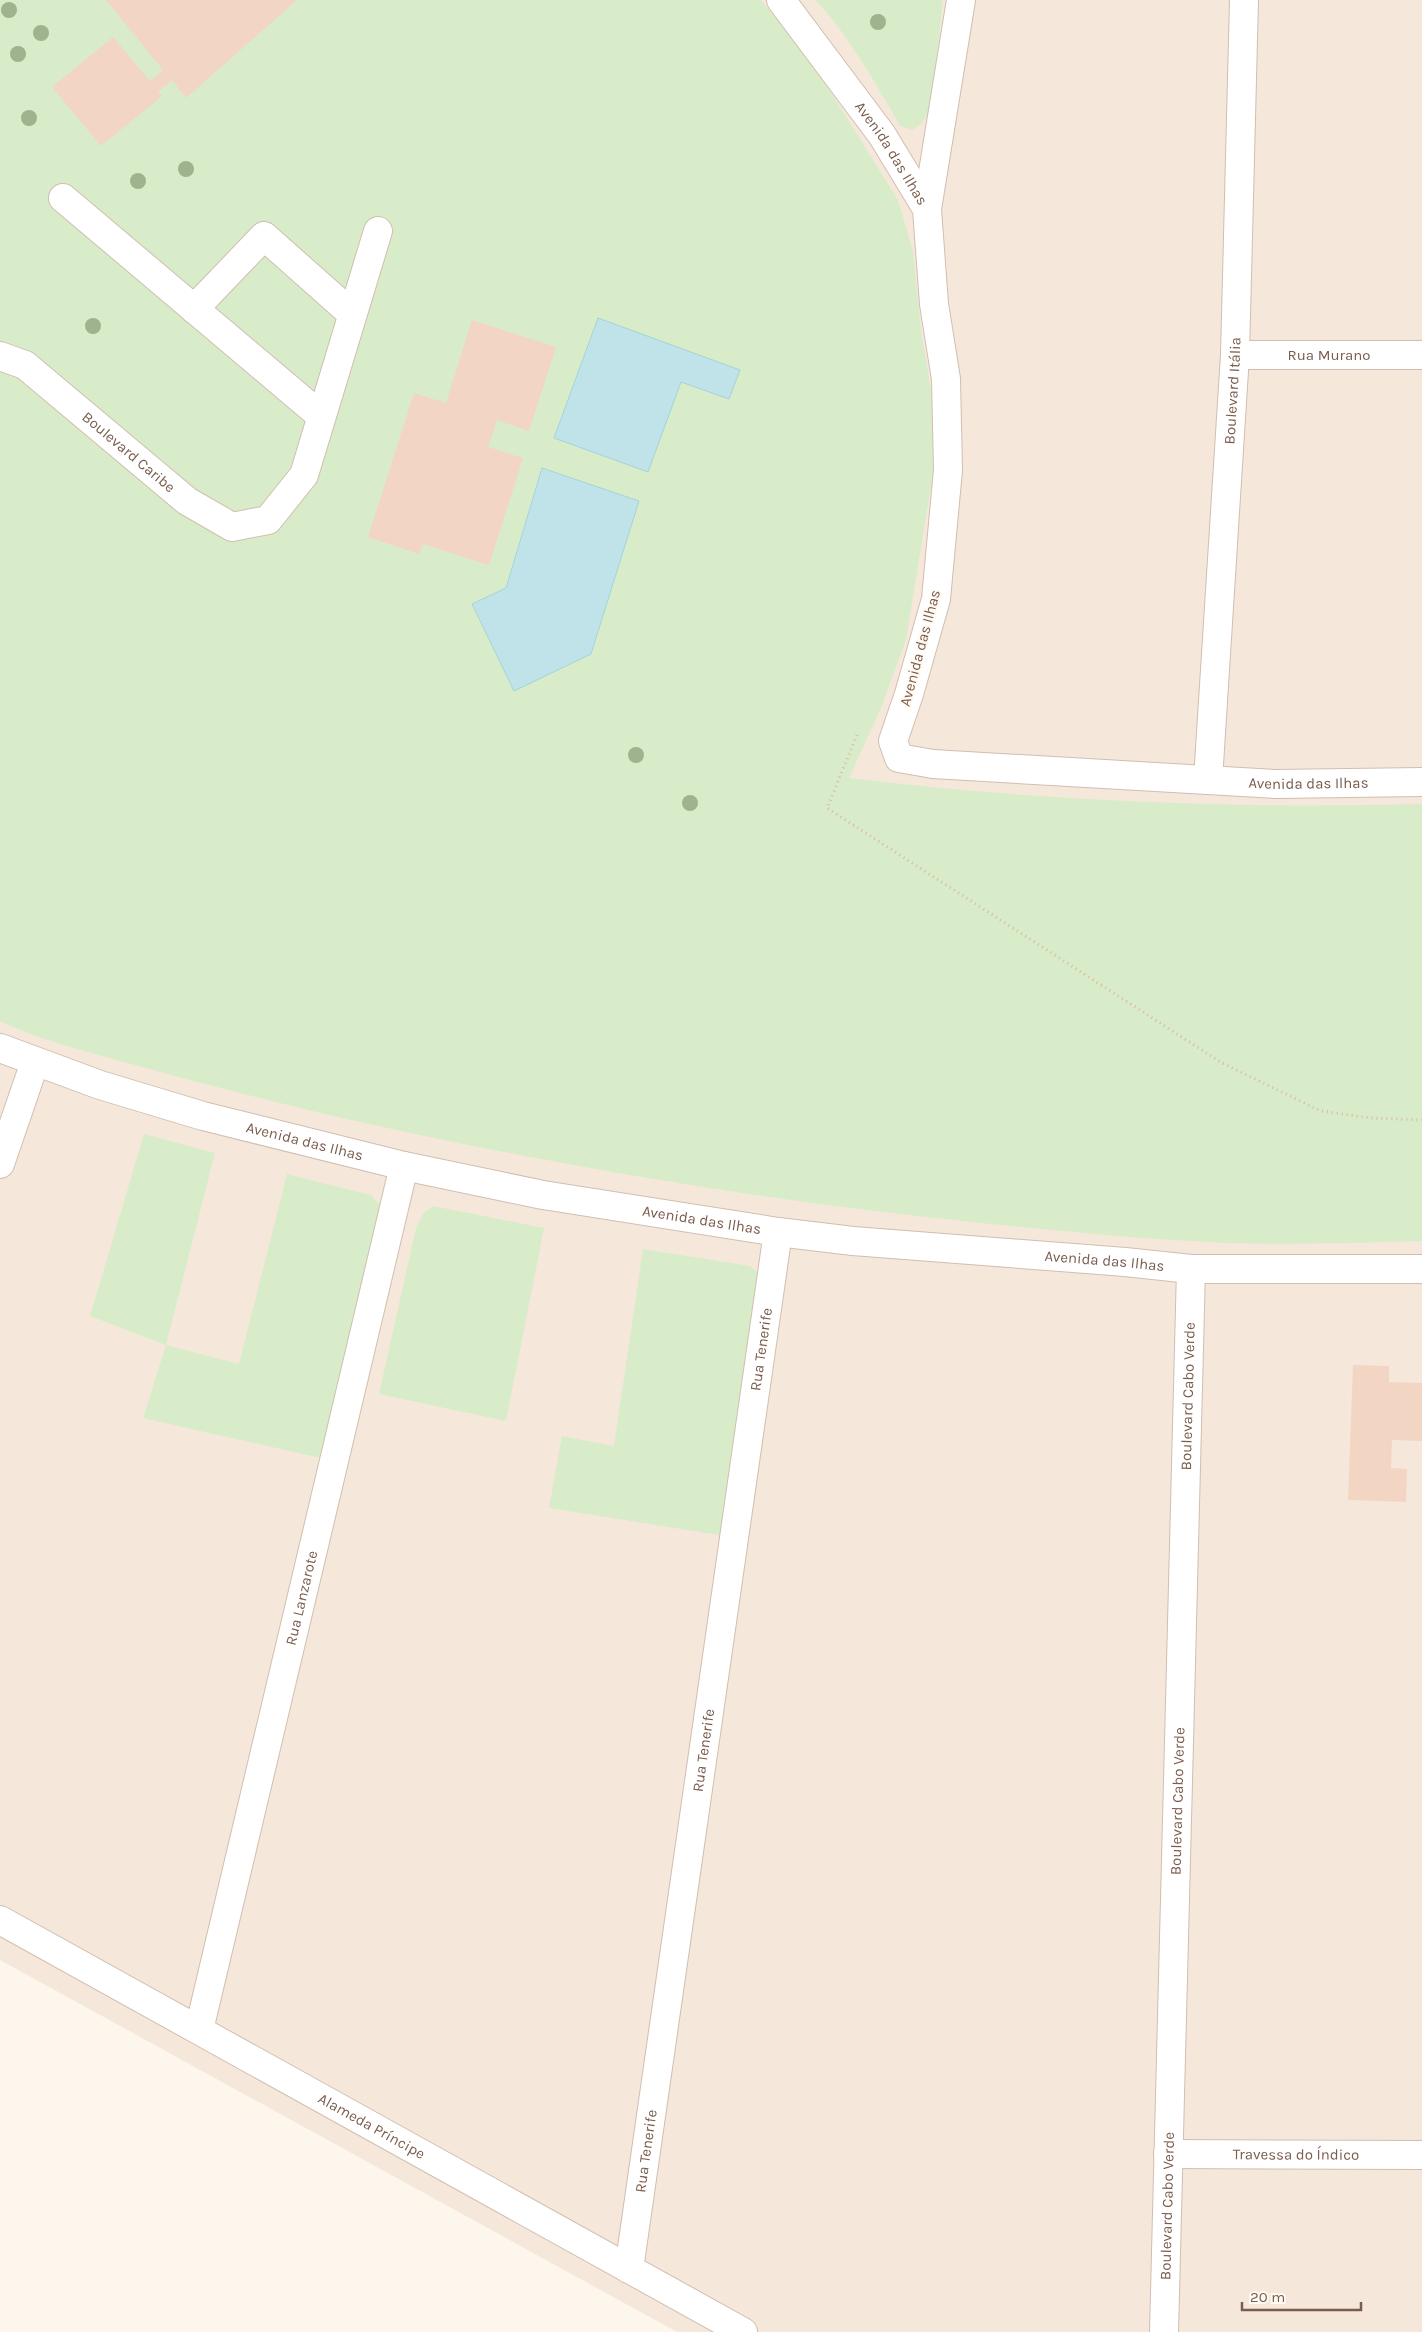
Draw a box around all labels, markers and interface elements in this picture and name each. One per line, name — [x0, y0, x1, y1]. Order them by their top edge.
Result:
street label: Avenida das Ilhas — [851, 98, 931, 208]
street label: Boulevard Itália — [1220, 337, 1244, 445]
street label: Rua Murano — [1288, 346, 1370, 364]
street label: Boulevard Caribe — [78, 408, 179, 496]
street label: Avenida das Ilhas — [896, 588, 944, 708]
street label: Avenida das Ilhas — [1248, 773, 1369, 793]
street label: Avenida das Ilhas — [244, 1118, 365, 1165]
street label: Avenida das Ilhas — [641, 1202, 762, 1238]
street label: Avenida das Ilhas — [1044, 1247, 1165, 1275]
street label: Rua Tenerife — [746, 1307, 776, 1392]
street label: Boulevard Cabo Verde — [1177, 1322, 1199, 1471]
street label: Rua Lanzarote — [282, 1549, 321, 1647]
street label: Rua Tenerife — [689, 1708, 718, 1793]
street label: Boulevard Cabo Verde — [1167, 1727, 1188, 1875]
street label: Alameda Príncipe — [315, 2089, 428, 2163]
street label: Rua Tenerife — [631, 2108, 661, 2194]
street label: Boulevard Cabo Verde — [1156, 2132, 1178, 2280]
street label: Travessa do Índico — [1233, 2145, 1359, 2164]
scale bar — [1242, 2280, 1361, 2312]
text: 20 m — [1250, 2288, 1285, 2306]

